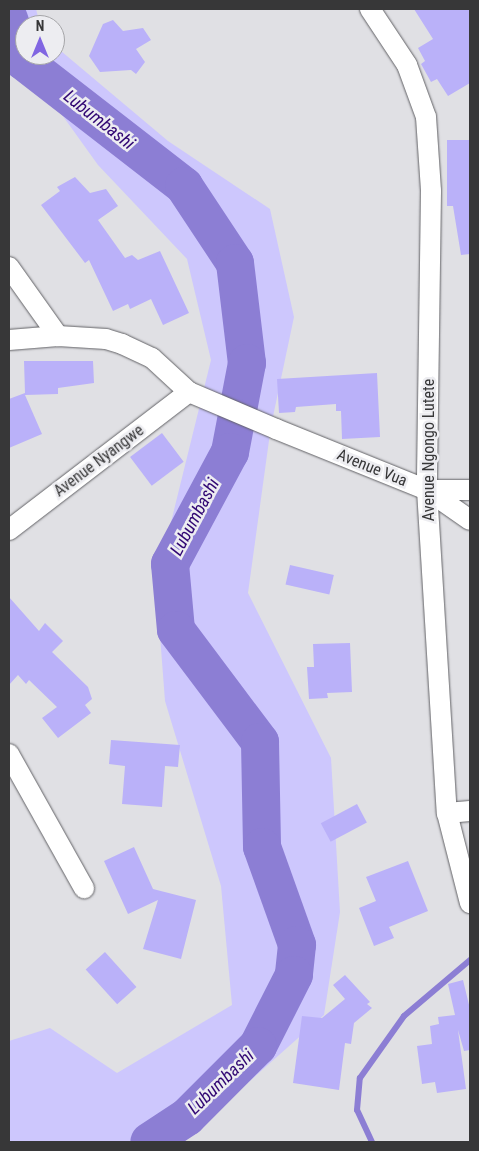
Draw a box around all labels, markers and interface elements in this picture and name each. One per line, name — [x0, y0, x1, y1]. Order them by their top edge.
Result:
north arrow — [15, 15, 65, 65]
text: N — [36, 18, 44, 34]
water label: Lubumbashi — [59, 86, 139, 154]
street label: Avenue Ngongo Lutete — [419, 379, 439, 521]
street label: Avenue Nyangwe — [50, 421, 148, 501]
street label: Avenue Vua — [334, 445, 410, 491]
water label: Lubumbashi — [166, 475, 224, 559]
water label: Lubumbashi — [183, 1045, 259, 1119]

